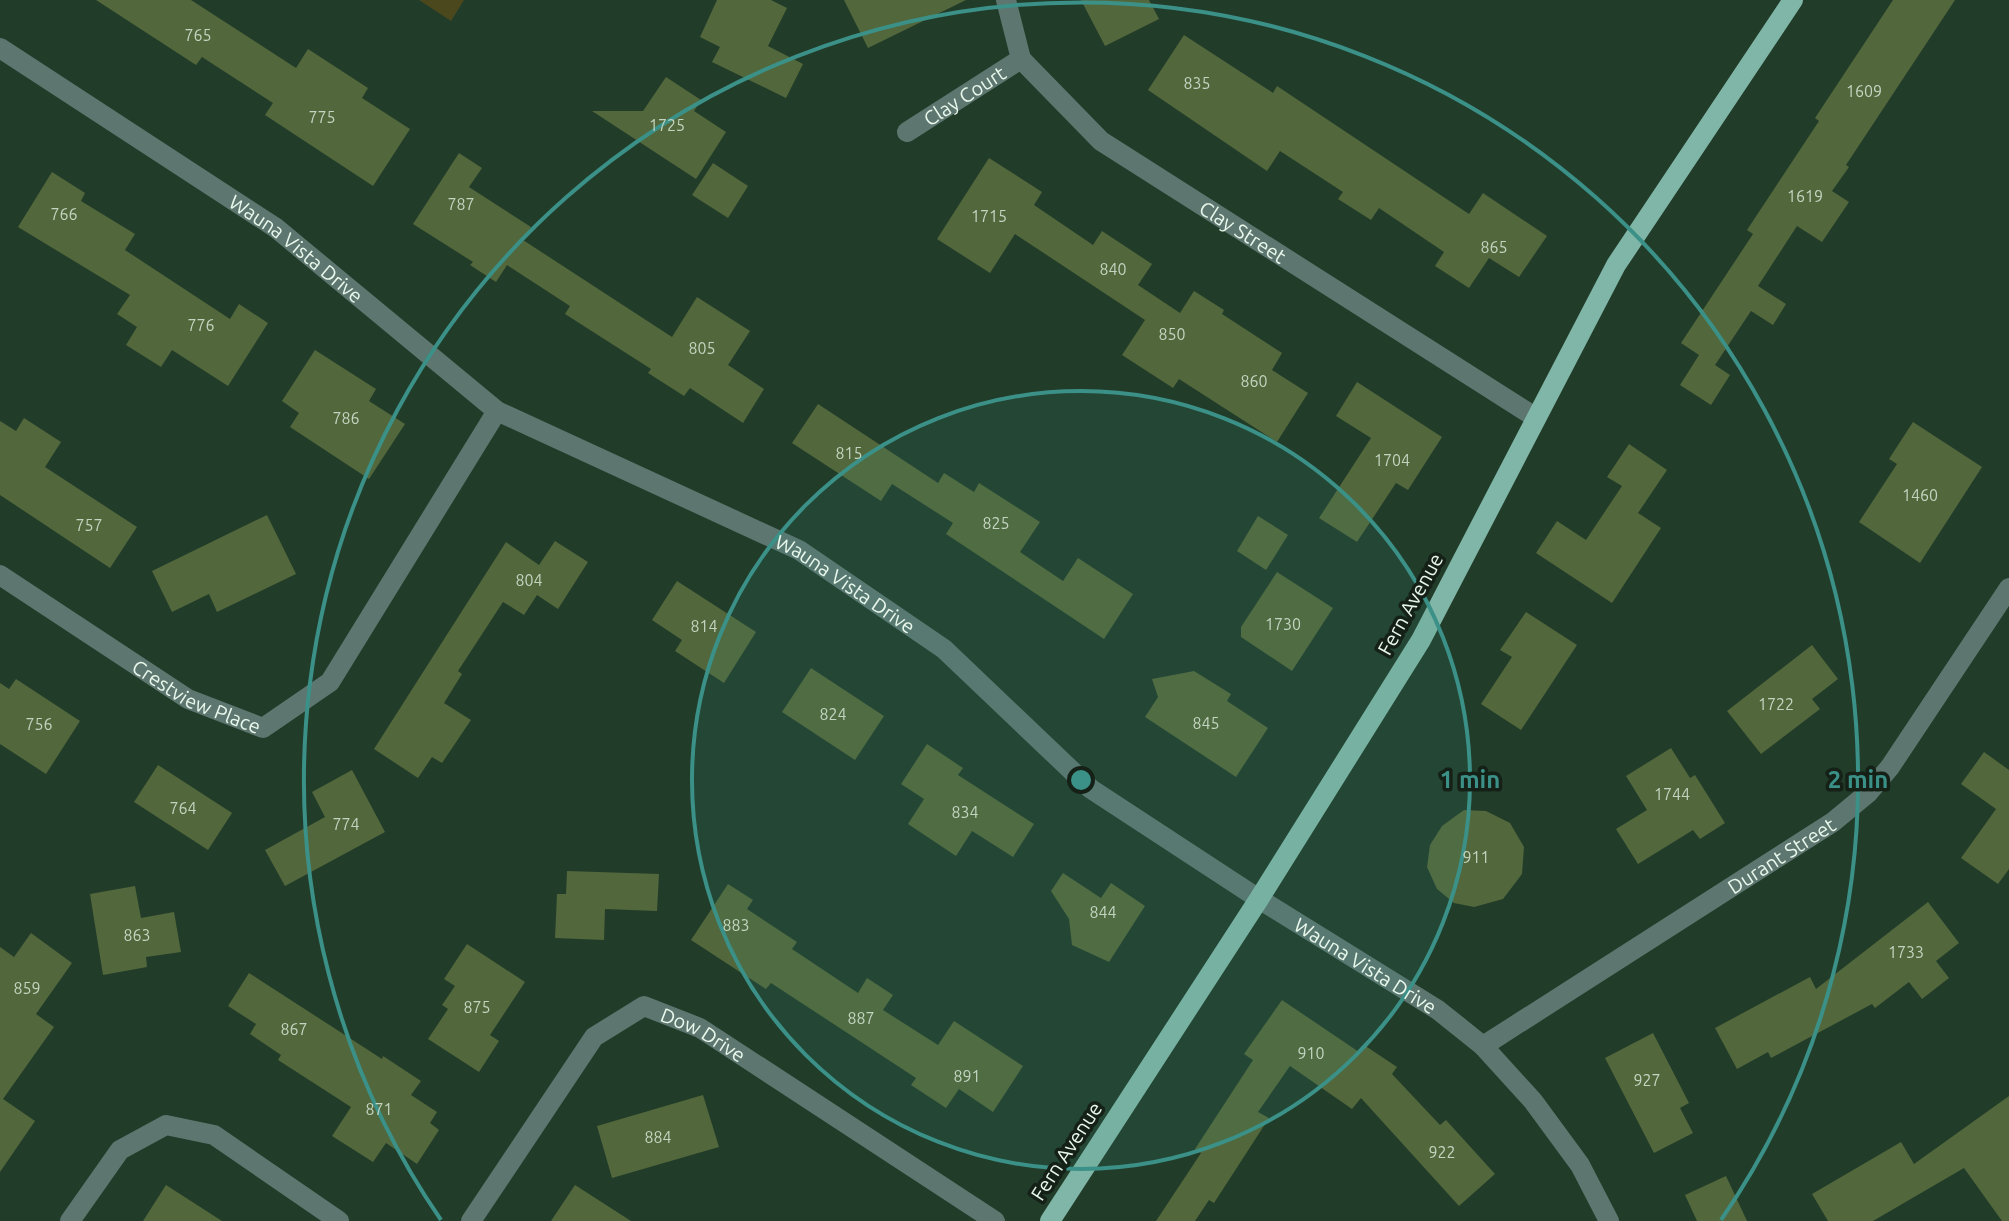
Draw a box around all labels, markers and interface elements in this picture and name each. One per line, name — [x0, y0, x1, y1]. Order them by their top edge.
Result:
house number: 765 — [184, 26, 212, 44]
street label: Clay Court — [919, 61, 1010, 130]
house number: 835 — [1183, 74, 1211, 92]
house number: 1609 — [1846, 82, 1882, 100]
house number: 775 — [308, 108, 336, 126]
house number: 1725 — [649, 116, 685, 134]
house number: 1619 — [1787, 187, 1823, 205]
street label: Wauna Vista Drive — [225, 189, 368, 307]
house number: 787 — [447, 195, 475, 213]
street label: Clay Street — [1196, 195, 1291, 268]
house number: 766 — [50, 205, 78, 223]
house number: 1715 — [971, 207, 1007, 225]
house number: 865 — [1480, 238, 1508, 256]
house number: 840 — [1099, 260, 1127, 278]
house number: 776 — [187, 316, 215, 334]
house number: 850 — [1158, 325, 1186, 343]
house number: 805 — [688, 339, 716, 357]
house number: 860 — [1240, 372, 1268, 390]
house number: 786 — [332, 409, 360, 427]
house number: 815 — [835, 444, 863, 462]
house number: 1704 — [1374, 451, 1410, 469]
house number: 1460 — [1902, 486, 1938, 504]
house number: 825 — [982, 514, 1010, 532]
house number: 757 — [75, 516, 103, 534]
street label: Wauna Vista Drive — [772, 529, 920, 638]
street label: Fern Avenue — [1373, 549, 1447, 659]
house number: 804 — [515, 571, 543, 589]
house number: 1730 — [1265, 615, 1301, 633]
house number: 814 — [690, 617, 718, 635]
street label: Crestview Place — [128, 654, 264, 738]
house number: 1722 — [1758, 695, 1794, 713]
house number: 824 — [819, 705, 847, 723]
house number: 845 — [1192, 714, 1220, 732]
house number: 756 — [25, 715, 53, 733]
centre of rings — [1067, 766, 1095, 794]
text: 1 min — [1440, 766, 1500, 793]
text: 2 min — [1828, 766, 1888, 793]
house number: 1744 — [1654, 785, 1690, 803]
house number: 764 — [169, 799, 197, 817]
house number: 834 — [951, 803, 979, 821]
street label: Durant Street — [1723, 812, 1839, 898]
house number: 774 — [332, 815, 360, 833]
house number: 911 — [1462, 848, 1490, 866]
house number: 844 — [1089, 903, 1117, 921]
street label: Wauna Vista Drive — [1291, 913, 1441, 1018]
house number: 883 — [722, 916, 750, 934]
house number: 863 — [123, 926, 151, 944]
house number: 1733 — [1888, 943, 1924, 961]
house number: 859 — [13, 979, 41, 997]
house number: 875 — [463, 998, 491, 1016]
street label: Dow Drive — [658, 1002, 750, 1066]
house number: 887 — [847, 1009, 875, 1027]
house number: 867 — [280, 1020, 308, 1038]
house number: 910 — [1297, 1044, 1325, 1062]
house number: 891 — [953, 1067, 981, 1085]
house number: 927 — [1633, 1071, 1661, 1089]
street label: Fern Avenue — [1026, 1098, 1106, 1204]
house number: 871 — [365, 1100, 393, 1118]
house number: 884 — [644, 1128, 672, 1146]
house number: 922 — [1428, 1143, 1456, 1161]

